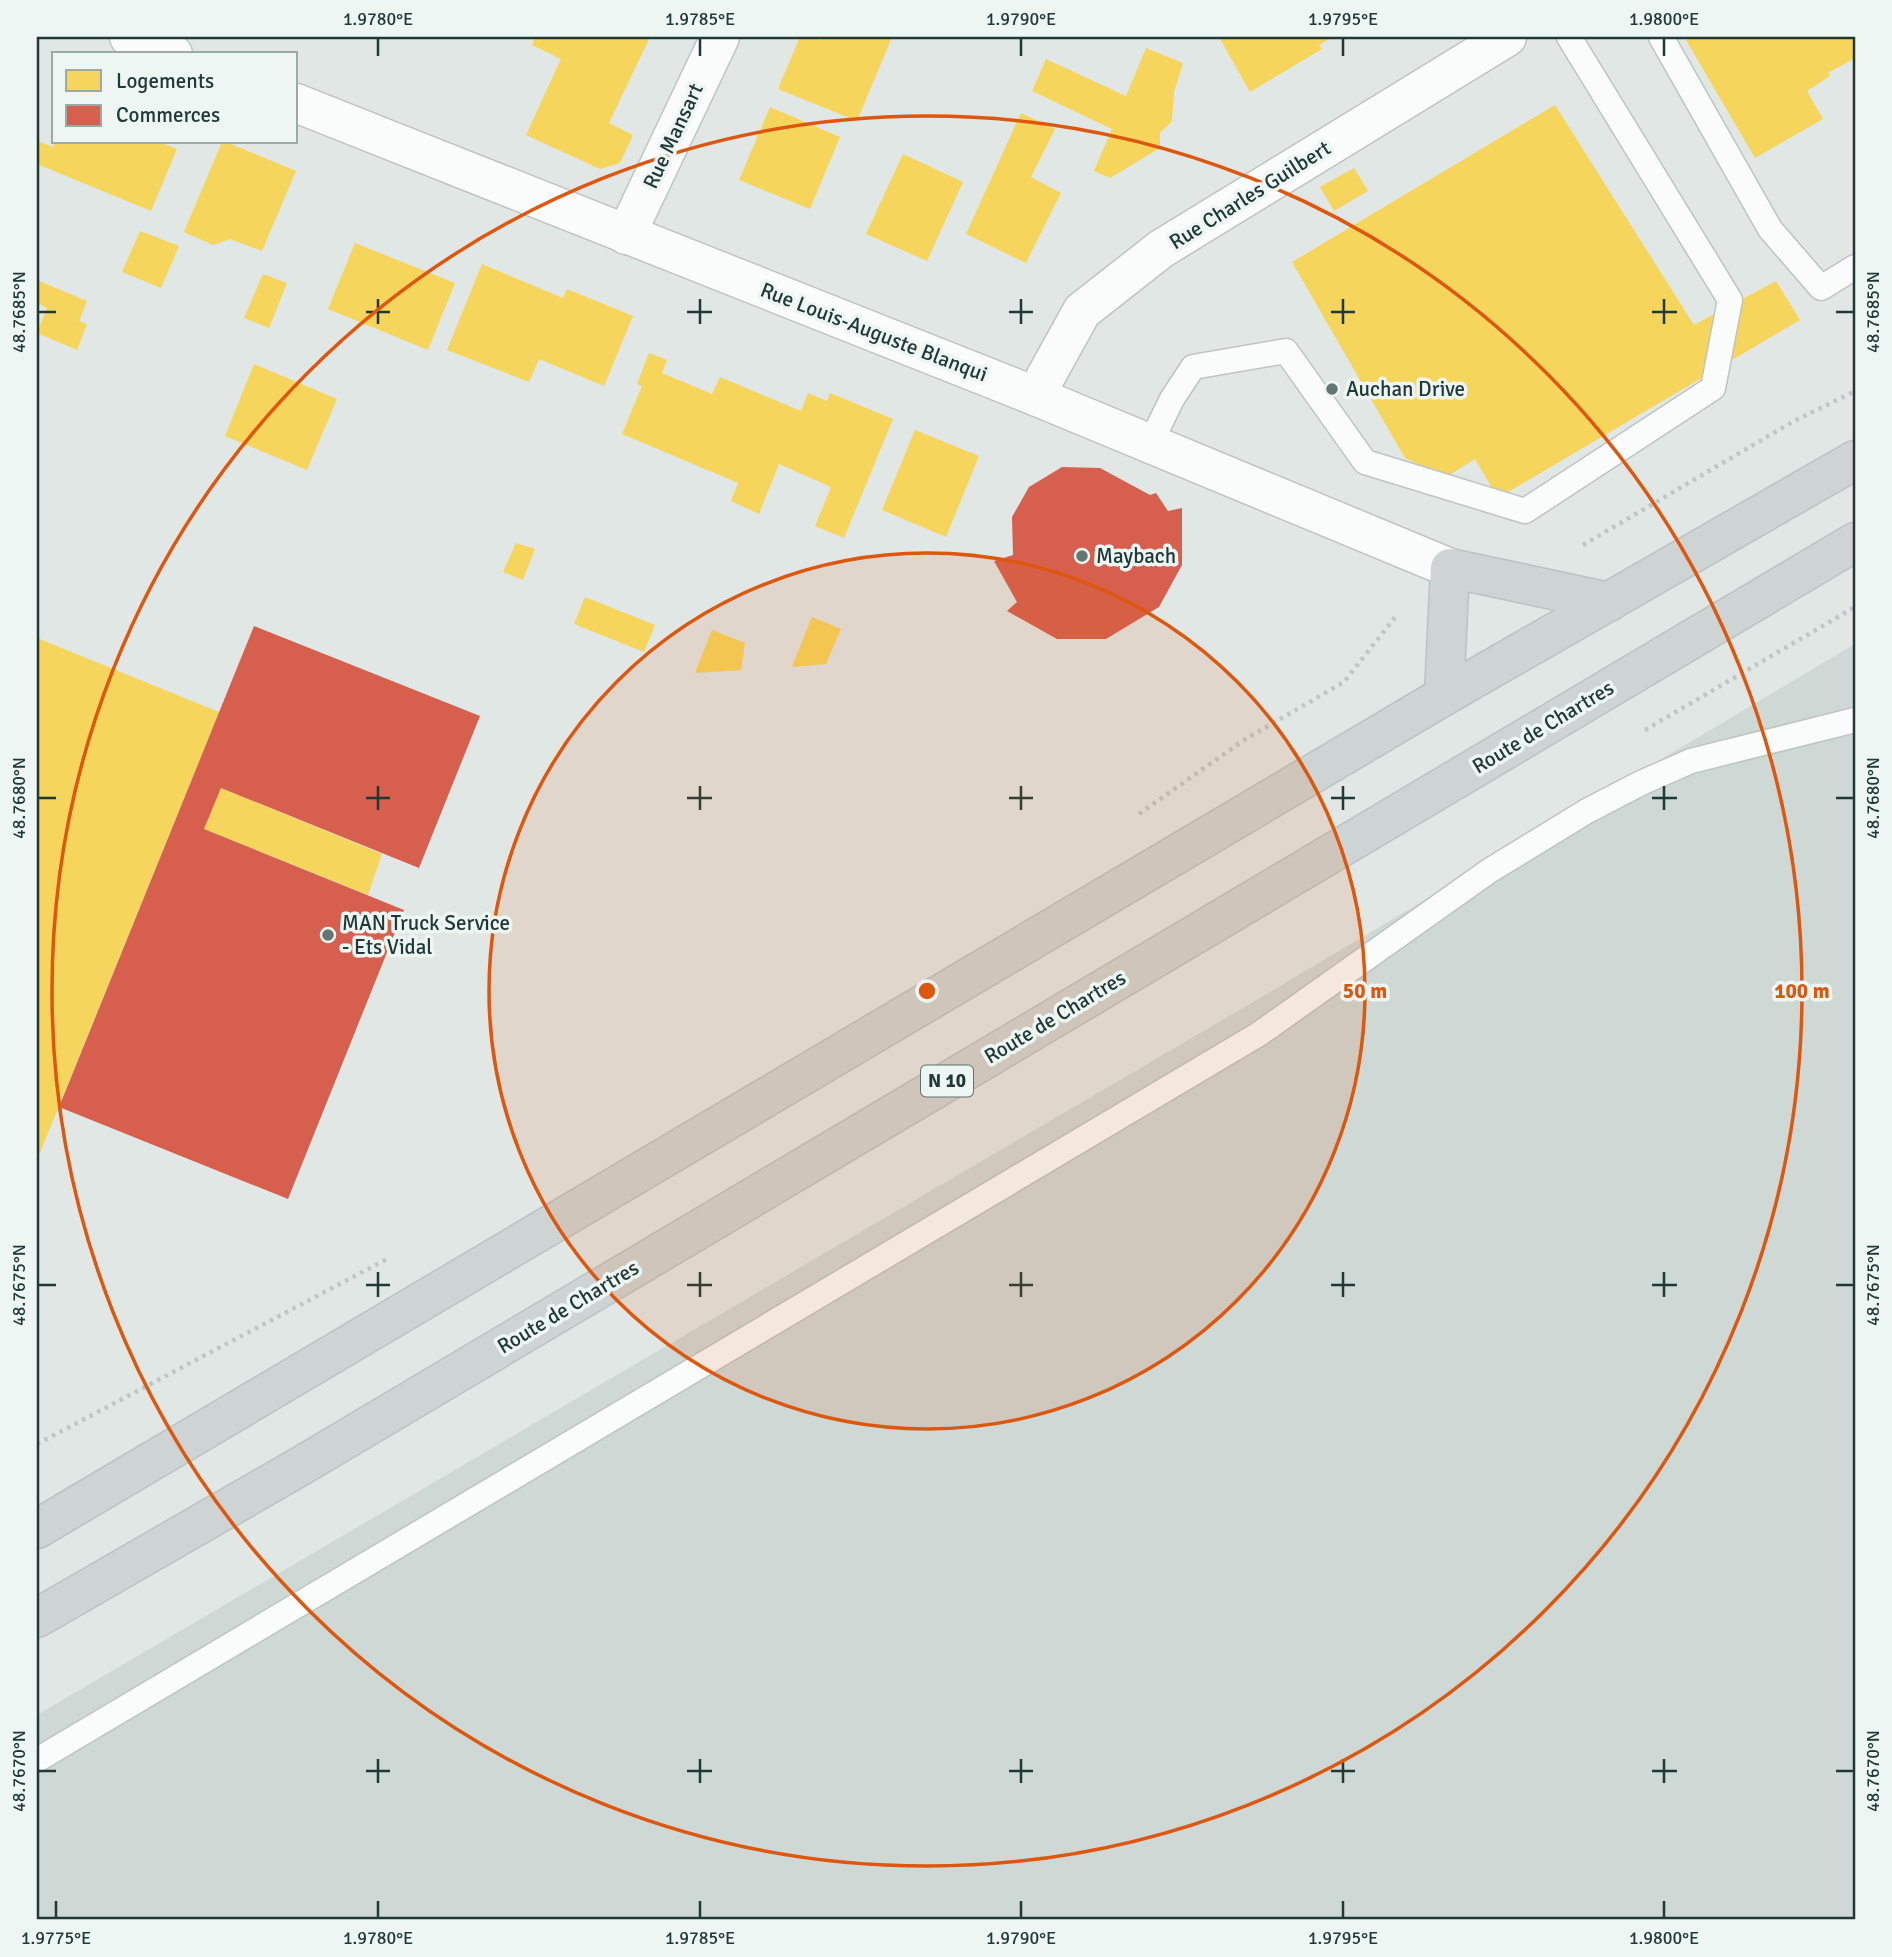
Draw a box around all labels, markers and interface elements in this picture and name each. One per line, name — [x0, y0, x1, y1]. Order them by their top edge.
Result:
text: 1.9780°E — [343, 8, 413, 30]
text: 1.9785°E — [665, 8, 735, 30]
text: 1.9790°E — [986, 8, 1056, 30]
text: 1.9795°E — [1308, 8, 1378, 30]
text: 1.9800°E — [1629, 8, 1699, 30]
legend — [52, 52, 298, 144]
text: Logements — [116, 68, 214, 94]
street label: Rue Mansart — [637, 79, 709, 193]
text: Commerces — [116, 102, 220, 128]
street label: Rue Charles Guilbert — [1165, 135, 1335, 255]
text: 48.7685°N — [8, 271, 30, 353]
text: 48.7685°N — [1862, 271, 1884, 353]
street label: Rue Louis-Auguste Blanqui — [757, 277, 991, 387]
place label: Auchan Drive — [1346, 376, 1465, 402]
marker: Auchan Drive — [1324, 381, 1340, 397]
place label: Maybach — [1096, 543, 1176, 569]
marker: Maybach — [1074, 548, 1090, 564]
street label: Route de Chartres — [1467, 675, 1619, 779]
text: 48.7680°N — [8, 757, 30, 839]
text: 48.7680°N — [1862, 757, 1884, 839]
place label: MAN Truck Service - Ets Vidal — [342, 910, 510, 960]
marker: MAN Truck Service - Ets Vidal — [320, 927, 336, 943]
street label: Route de Chartres — [979, 965, 1131, 1069]
text: 50 m — [1343, 978, 1387, 1004]
text: 100 m — [1774, 978, 1830, 1004]
centre of rings — [915, 979, 939, 1003]
road number: N 10 — [921, 1065, 973, 1096]
text: 48.7675°N — [8, 1244, 30, 1326]
text: 48.7675°N — [1862, 1244, 1884, 1326]
street label: Route de Chartres — [492, 1255, 644, 1359]
text: 48.7670°N — [8, 1730, 30, 1812]
text: 48.7670°N — [1862, 1730, 1884, 1812]
text: 1.9775°E — [21, 1927, 91, 1949]
text: 1.9780°E — [343, 1927, 413, 1949]
text: 1.9785°E — [665, 1927, 735, 1949]
text: 1.9790°E — [986, 1927, 1056, 1949]
text: 1.9795°E — [1308, 1927, 1378, 1949]
text: 1.9800°E — [1629, 1927, 1699, 1949]

